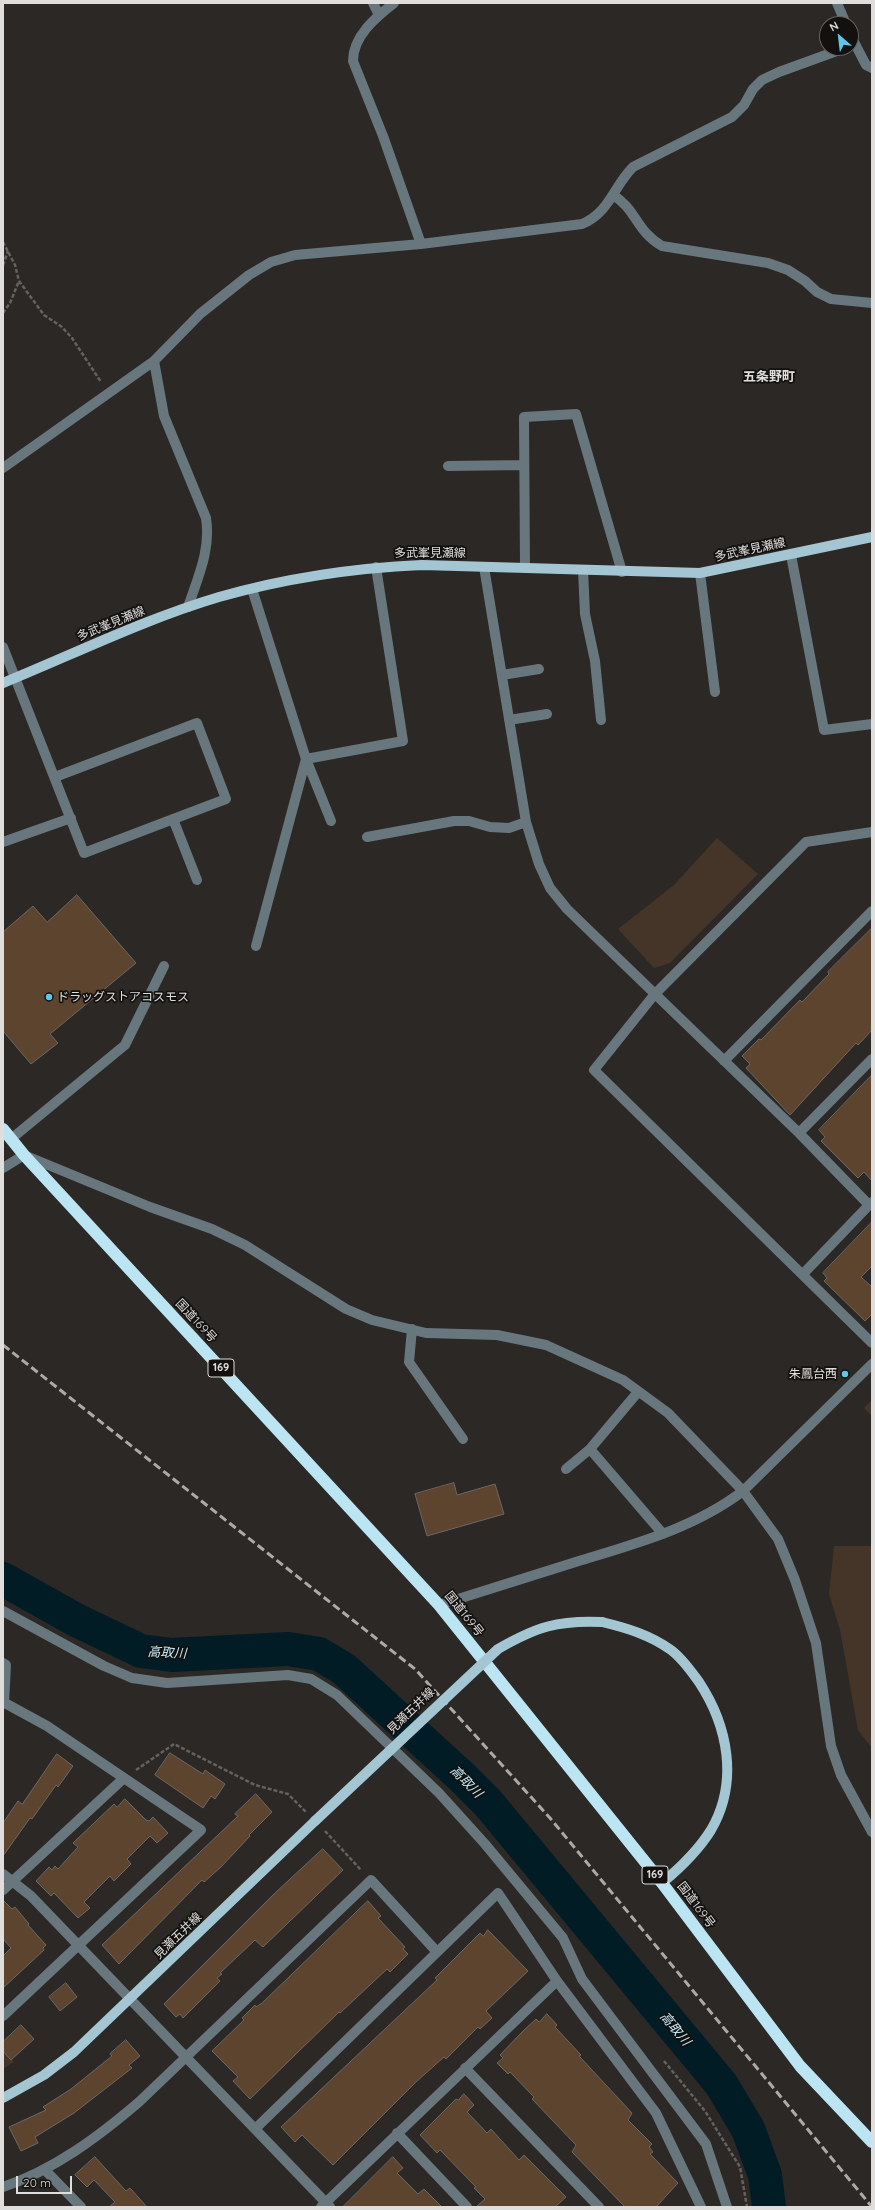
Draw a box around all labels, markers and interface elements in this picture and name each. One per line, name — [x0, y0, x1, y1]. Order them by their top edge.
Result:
north arrow — [819, 16, 859, 56]
text: N — [827, 18, 841, 34]
district label: 五条野町 — [743, 369, 795, 385]
street label: 多武峯見瀬線 — [713, 535, 787, 565]
street label: 多武峯見瀬線 — [394, 546, 466, 560]
street label: 多武峯見瀬線 — [75, 604, 147, 644]
place label: ドラッグストアコスモス — [57, 990, 189, 1004]
marker: ドラッグストアコスモス — [44, 992, 54, 1002]
street label: 国道169号 — [172, 1296, 220, 1346]
road number: 169 — [208, 1359, 234, 1377]
place label: 朱鳳台西 — [789, 1367, 837, 1381]
marker: 朱鳳台西 — [840, 1369, 850, 1379]
street label: 国道169号 — [442, 1589, 486, 1639]
water label: 高取川 — [147, 1644, 187, 1662]
street label: 見瀬五井線 — [384, 1685, 438, 1737]
water label: 高取川 — [447, 1763, 485, 1801]
road number: 169 — [642, 1866, 668, 1884]
street label: 国道169号 — [674, 1879, 718, 1931]
street label: 見瀬五井線 — [151, 1910, 205, 1962]
water label: 高取川 — [656, 2009, 694, 2049]
scale bar — [18, 2168, 74, 2194]
text: 20 m — [23, 2175, 51, 2190]

